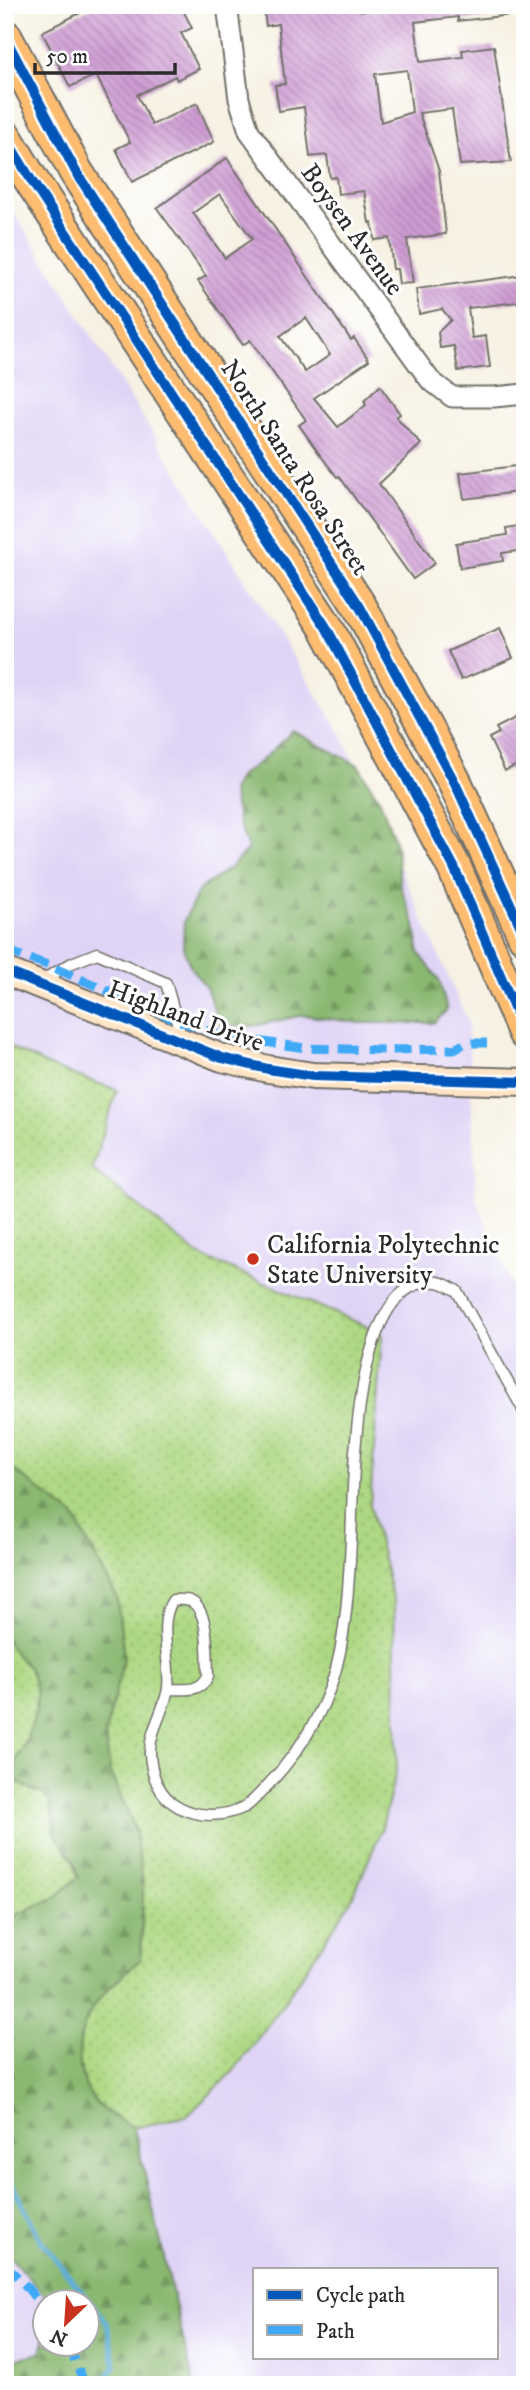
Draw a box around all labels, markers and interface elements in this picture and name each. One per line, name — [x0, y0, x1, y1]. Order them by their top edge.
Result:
scale bar — [35, 32, 175, 76]
text: 50 m — [46, 44, 88, 70]
street label: Boysen Avenue — [293, 157, 411, 302]
street label: North Santa Rosa Street — [213, 354, 377, 582]
street label: Highland Drive — [103, 973, 268, 1060]
place label: California Polytechnic State University — [267, 1229, 500, 1292]
marker: California Polytechnic State University — [245, 1251, 261, 1267]
legend — [253, 2268, 498, 2358]
text: Cycle path — [316, 2283, 405, 2309]
north arrow — [32, 2288, 102, 2358]
text: Path — [316, 2319, 355, 2345]
text: N — [47, 2323, 71, 2351]

